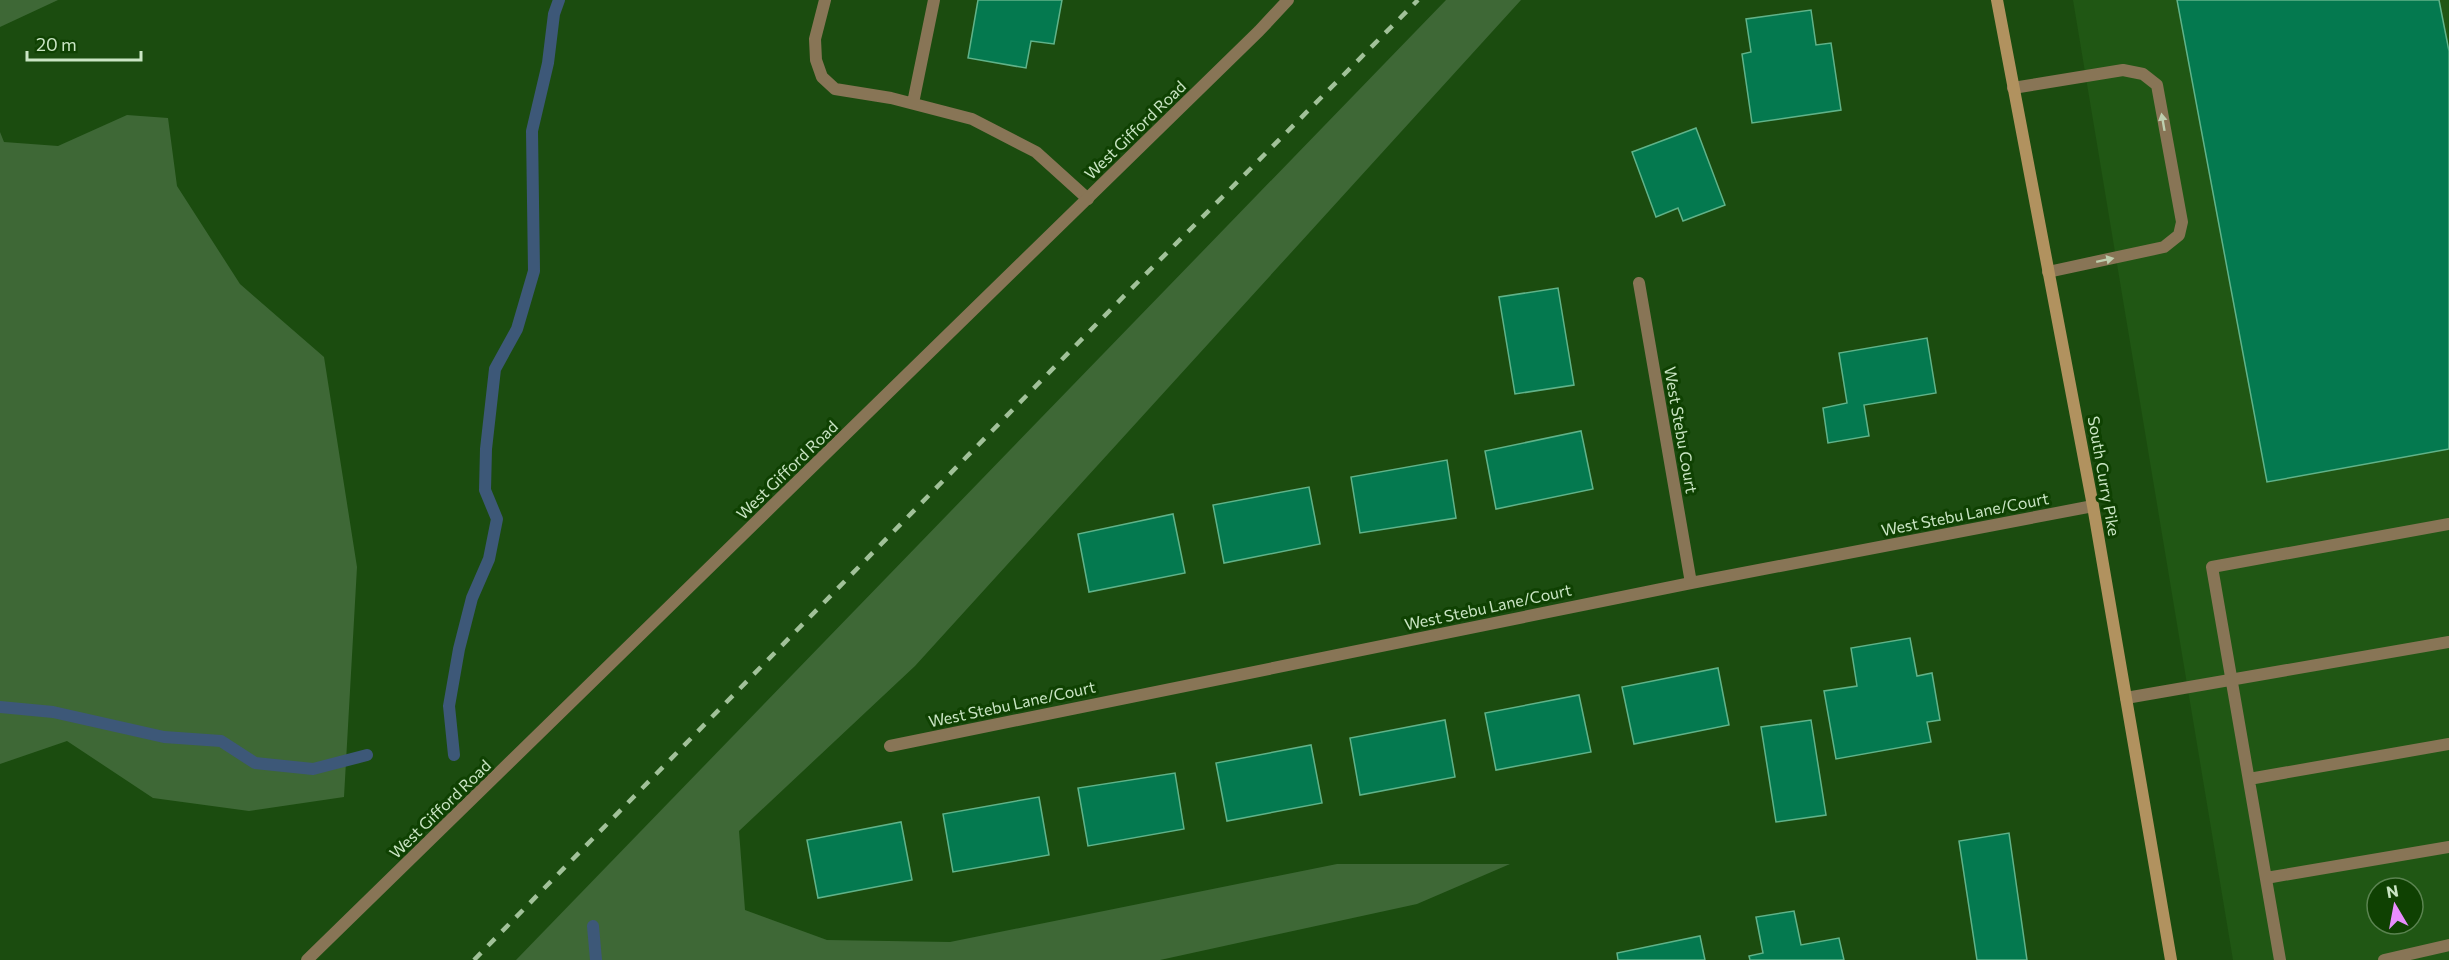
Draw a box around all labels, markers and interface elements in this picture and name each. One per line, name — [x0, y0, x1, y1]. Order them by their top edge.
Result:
scale bar — [27, 24, 141, 62]
text: 20 m — [36, 33, 77, 55]
street label: West Gifford Road — [1080, 76, 1189, 183]
one-way arrow — [2159, 112, 2168, 131]
one-way arrow — [2096, 255, 2115, 264]
street label: West Stebu Court — [1661, 365, 1702, 495]
street label: South Curry Pike — [2085, 414, 2124, 537]
street label: West Gifford Road — [732, 416, 841, 523]
street label: West Stebu Lane/Court — [1880, 488, 2051, 539]
street label: West Stebu Lane/Court — [1403, 579, 1574, 634]
street label: West Stebu Lane/Court — [927, 676, 1098, 731]
street label: West Gifford Road — [385, 755, 494, 862]
north arrow — [2365, 876, 2425, 936]
text: N — [2385, 880, 2400, 901]

